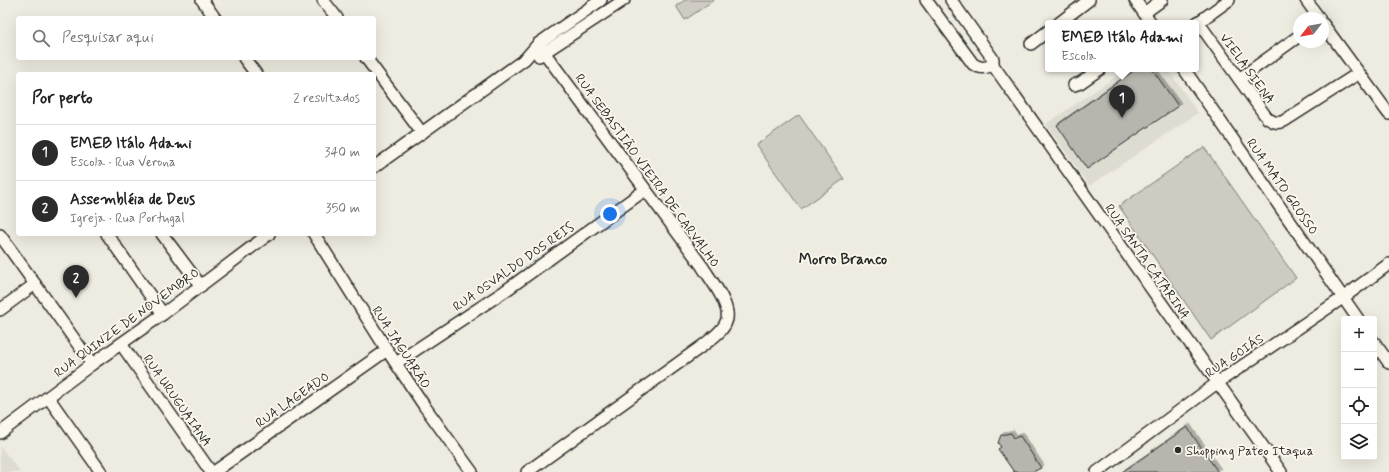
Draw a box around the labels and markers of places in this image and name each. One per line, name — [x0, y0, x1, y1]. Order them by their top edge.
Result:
pin: 1 — [1109, 85, 1135, 118]
pin: 2 — [63, 265, 89, 298]
place label: Shopping Pateo Itaqua — [1186, 443, 1314, 460]
marker: Shopping Pateo Itaqua — [1173, 445, 1183, 455]

